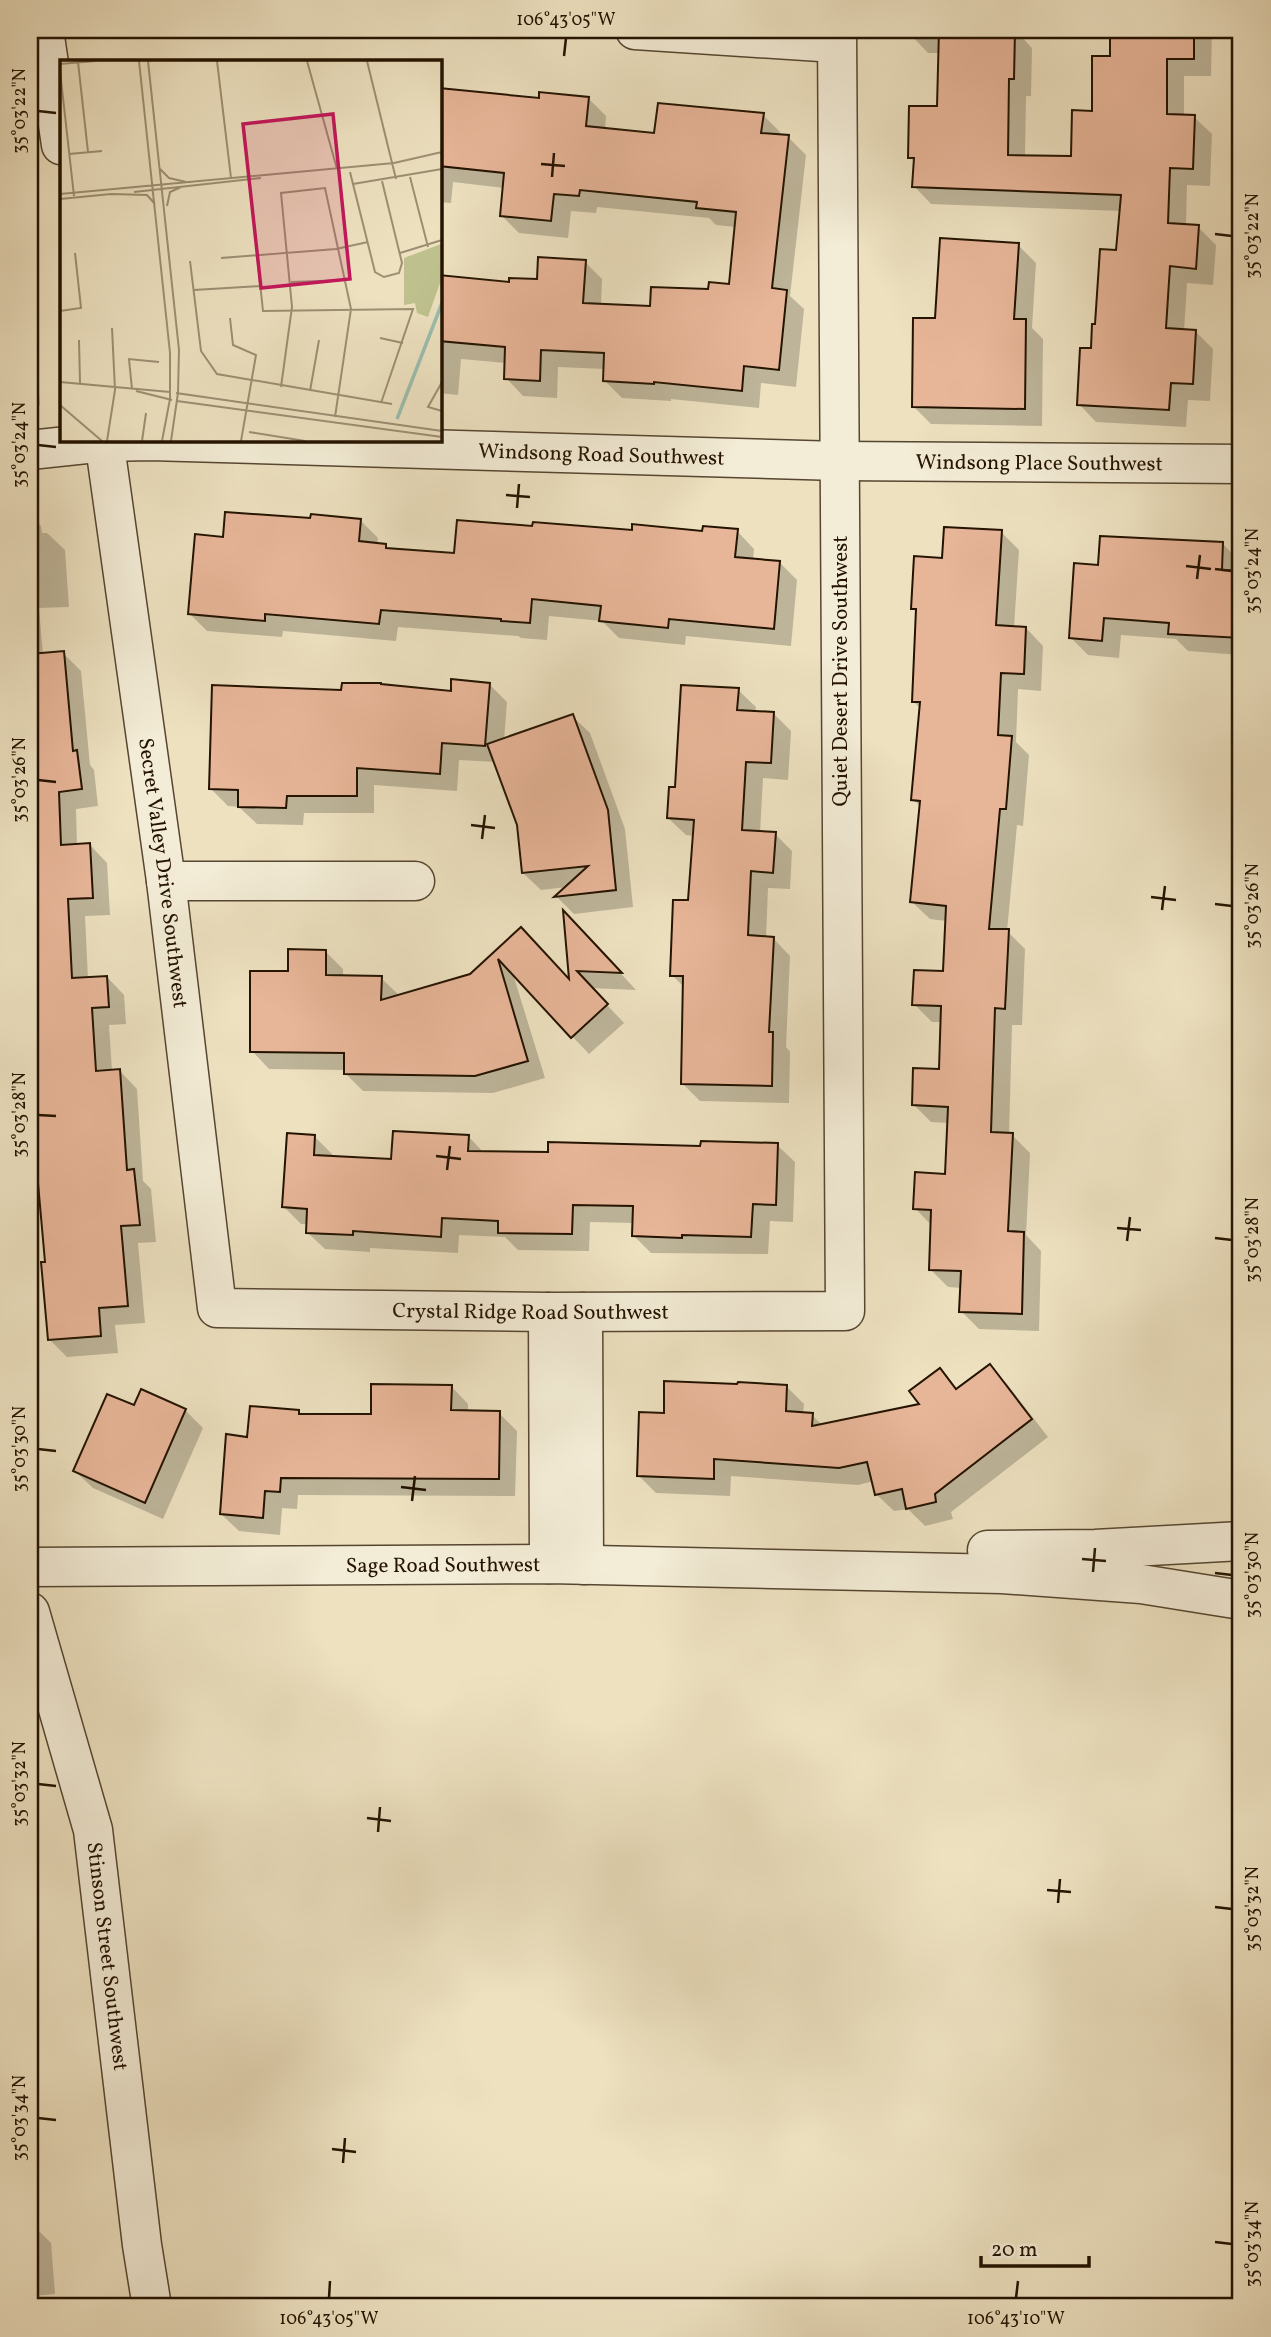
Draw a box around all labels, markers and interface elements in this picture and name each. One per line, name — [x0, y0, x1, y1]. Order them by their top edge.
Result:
text: 106°43'05"W — [516, 8, 616, 33]
inset map — [60, 60, 441, 441]
text: 35°03'22"N — [8, 68, 33, 154]
text: 35°03'22"N — [1241, 193, 1266, 279]
text: 35°03'24"N — [8, 402, 33, 488]
street label: Windsong Road Southwest — [478, 438, 725, 474]
street label: Windsong Place Southwest — [915, 449, 1163, 479]
text: 35°03'24"N — [1241, 528, 1266, 614]
street label: Quiet Desert Drive Southwest — [827, 535, 856, 807]
street label: Secret Valley Drive Southwest — [130, 736, 194, 1010]
text: 35°03'26"N — [8, 737, 33, 823]
text: 35°03'26"N — [1241, 863, 1266, 949]
text: 35°03'28"N — [8, 1072, 33, 1158]
text: 35°03'28"N — [1241, 1197, 1266, 1283]
street label: Crystal Ridge Road Southwest — [392, 1297, 669, 1328]
text: 35°03'30"N — [8, 1406, 33, 1492]
text: 35°03'30"N — [1241, 1532, 1266, 1618]
street label: Sage Road Southwest — [346, 1551, 540, 1581]
text: 35°03'32"N — [8, 1741, 33, 1827]
street label: Stinson Street Southwest — [79, 1840, 134, 2072]
text: 35°03'32"N — [1241, 1866, 1266, 1952]
text: 35°03'34"N — [8, 2075, 33, 2161]
text: 35°03'34"N — [1241, 2201, 1266, 2287]
scale bar — [981, 2225, 1089, 2269]
text: 20 m — [991, 2236, 1037, 2265]
text: 106°43'05"W — [279, 2307, 379, 2332]
text: 106°43'10"W — [967, 2307, 1065, 2332]

